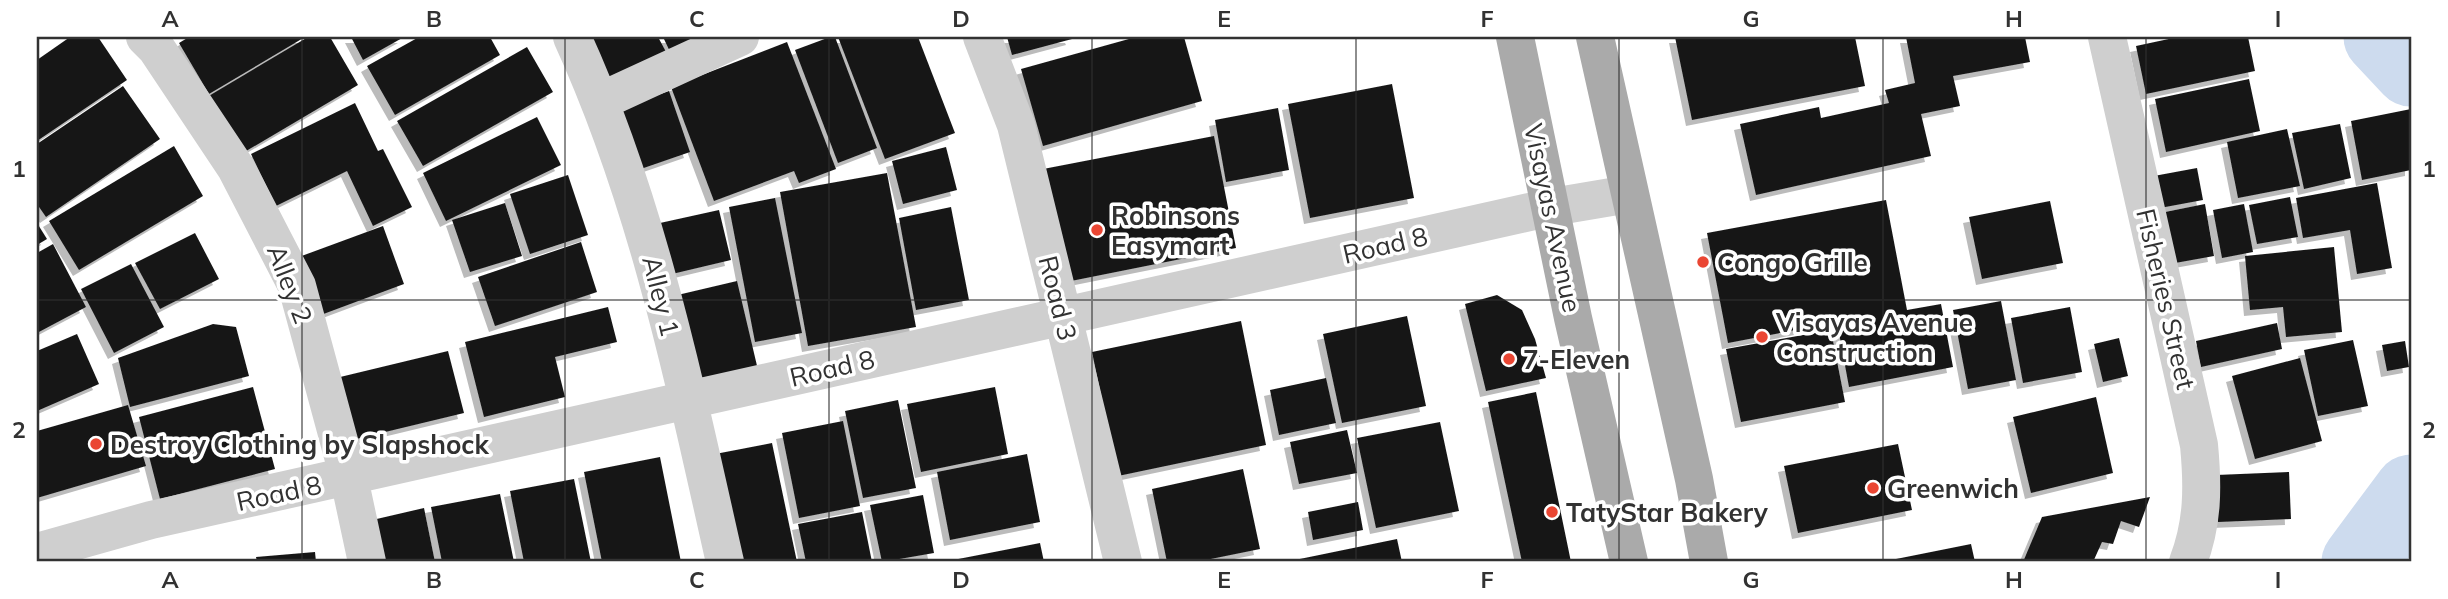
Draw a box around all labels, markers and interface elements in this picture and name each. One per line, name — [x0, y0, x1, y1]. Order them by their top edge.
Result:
text: A — [161, 4, 179, 33]
text: B — [426, 4, 442, 33]
text: C — [689, 4, 705, 33]
text: D — [952, 4, 970, 33]
text: E — [1217, 4, 1231, 33]
text: F — [1480, 4, 1494, 33]
text: G — [1742, 4, 1760, 33]
text: H — [2005, 4, 2023, 33]
text: I — [2275, 4, 2281, 33]
street label: Visayas Avenue — [1517, 121, 1589, 315]
text: 1 — [12, 154, 26, 183]
text: 1 — [2422, 154, 2436, 183]
place label: Robinsons Easymart — [1111, 199, 1240, 262]
street label: Fisheries Street — [2129, 205, 2203, 393]
street label: Road 8 — [1339, 219, 1431, 271]
marker: Robinsons Easymart — [1089, 222, 1105, 238]
street label: Alley 2 — [260, 240, 320, 328]
place label: Congo Grille — [1717, 246, 1868, 279]
street label: Alley 1 — [635, 252, 687, 340]
street label: Road 3 — [1032, 252, 1084, 344]
marker: Congo Grille — [1695, 254, 1711, 270]
place label: Visayas Avenue Construction — [1775, 306, 1973, 369]
marker: Visayas Avenue Construction — [1754, 329, 1770, 345]
street label: Road 8 — [786, 342, 878, 394]
place label: 7-Eleven — [1523, 343, 1630, 376]
marker: 7-Eleven — [1501, 351, 1517, 367]
text: 2 — [12, 415, 26, 444]
text: 2 — [2422, 415, 2436, 444]
place label: Destroy Clothing by Slapshock — [110, 428, 489, 461]
marker: Destroy Clothing by Slapshock — [88, 436, 104, 452]
street label: Road 8 — [233, 468, 325, 518]
place label: Greenwich — [1887, 472, 2019, 505]
marker: Greenwich — [1865, 480, 1881, 496]
place label: TatyStar Bakery — [1566, 496, 1769, 529]
marker: TatyStar Bakery — [1544, 504, 1560, 520]
text: A — [161, 565, 179, 594]
text: B — [426, 565, 442, 594]
text: C — [689, 565, 705, 594]
text: D — [952, 565, 970, 594]
text: E — [1217, 565, 1231, 594]
text: F — [1480, 565, 1494, 594]
text: G — [1742, 565, 1760, 594]
text: H — [2005, 565, 2023, 594]
text: I — [2275, 565, 2281, 594]

